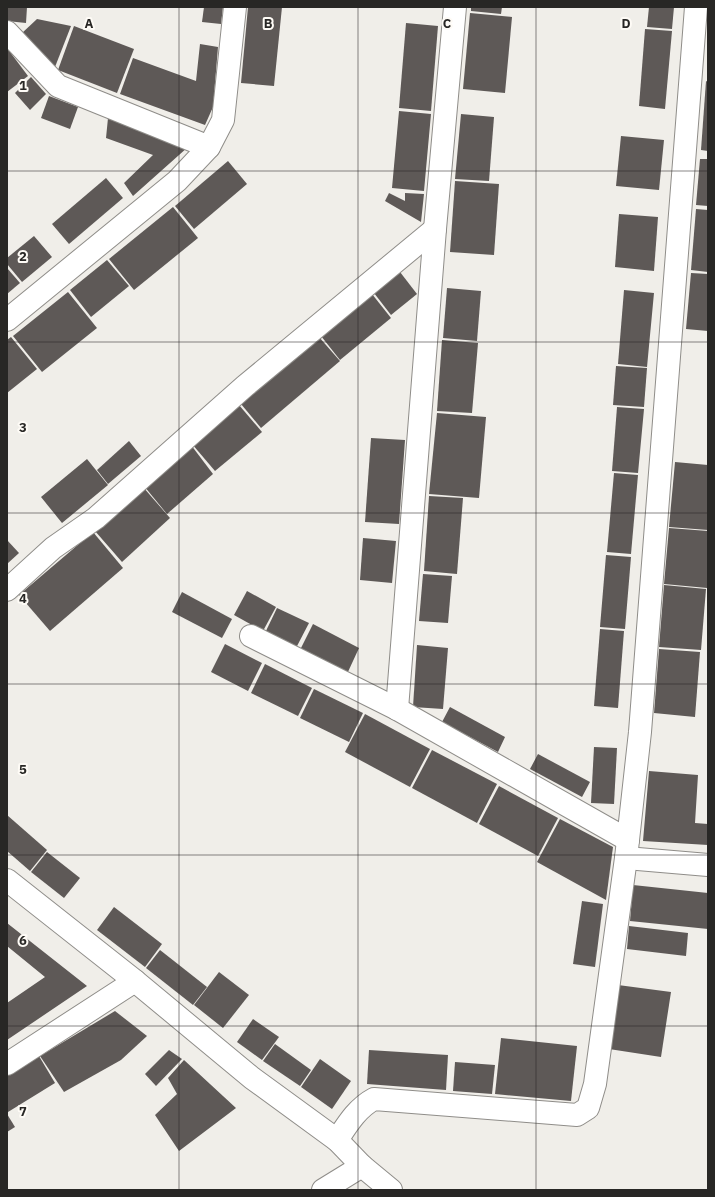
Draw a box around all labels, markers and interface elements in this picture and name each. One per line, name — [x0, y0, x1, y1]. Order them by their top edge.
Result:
text: A — [85, 15, 94, 32]
text: B — [264, 15, 273, 32]
text: C — [443, 15, 452, 32]
text: D — [621, 15, 631, 32]
text: 1 — [19, 77, 27, 94]
text: 2 — [19, 248, 27, 265]
text: 3 — [19, 419, 27, 436]
text: 4 — [19, 590, 27, 607]
text: 5 — [19, 761, 27, 778]
text: 6 — [19, 932, 27, 949]
text: 7 — [19, 1103, 27, 1120]

